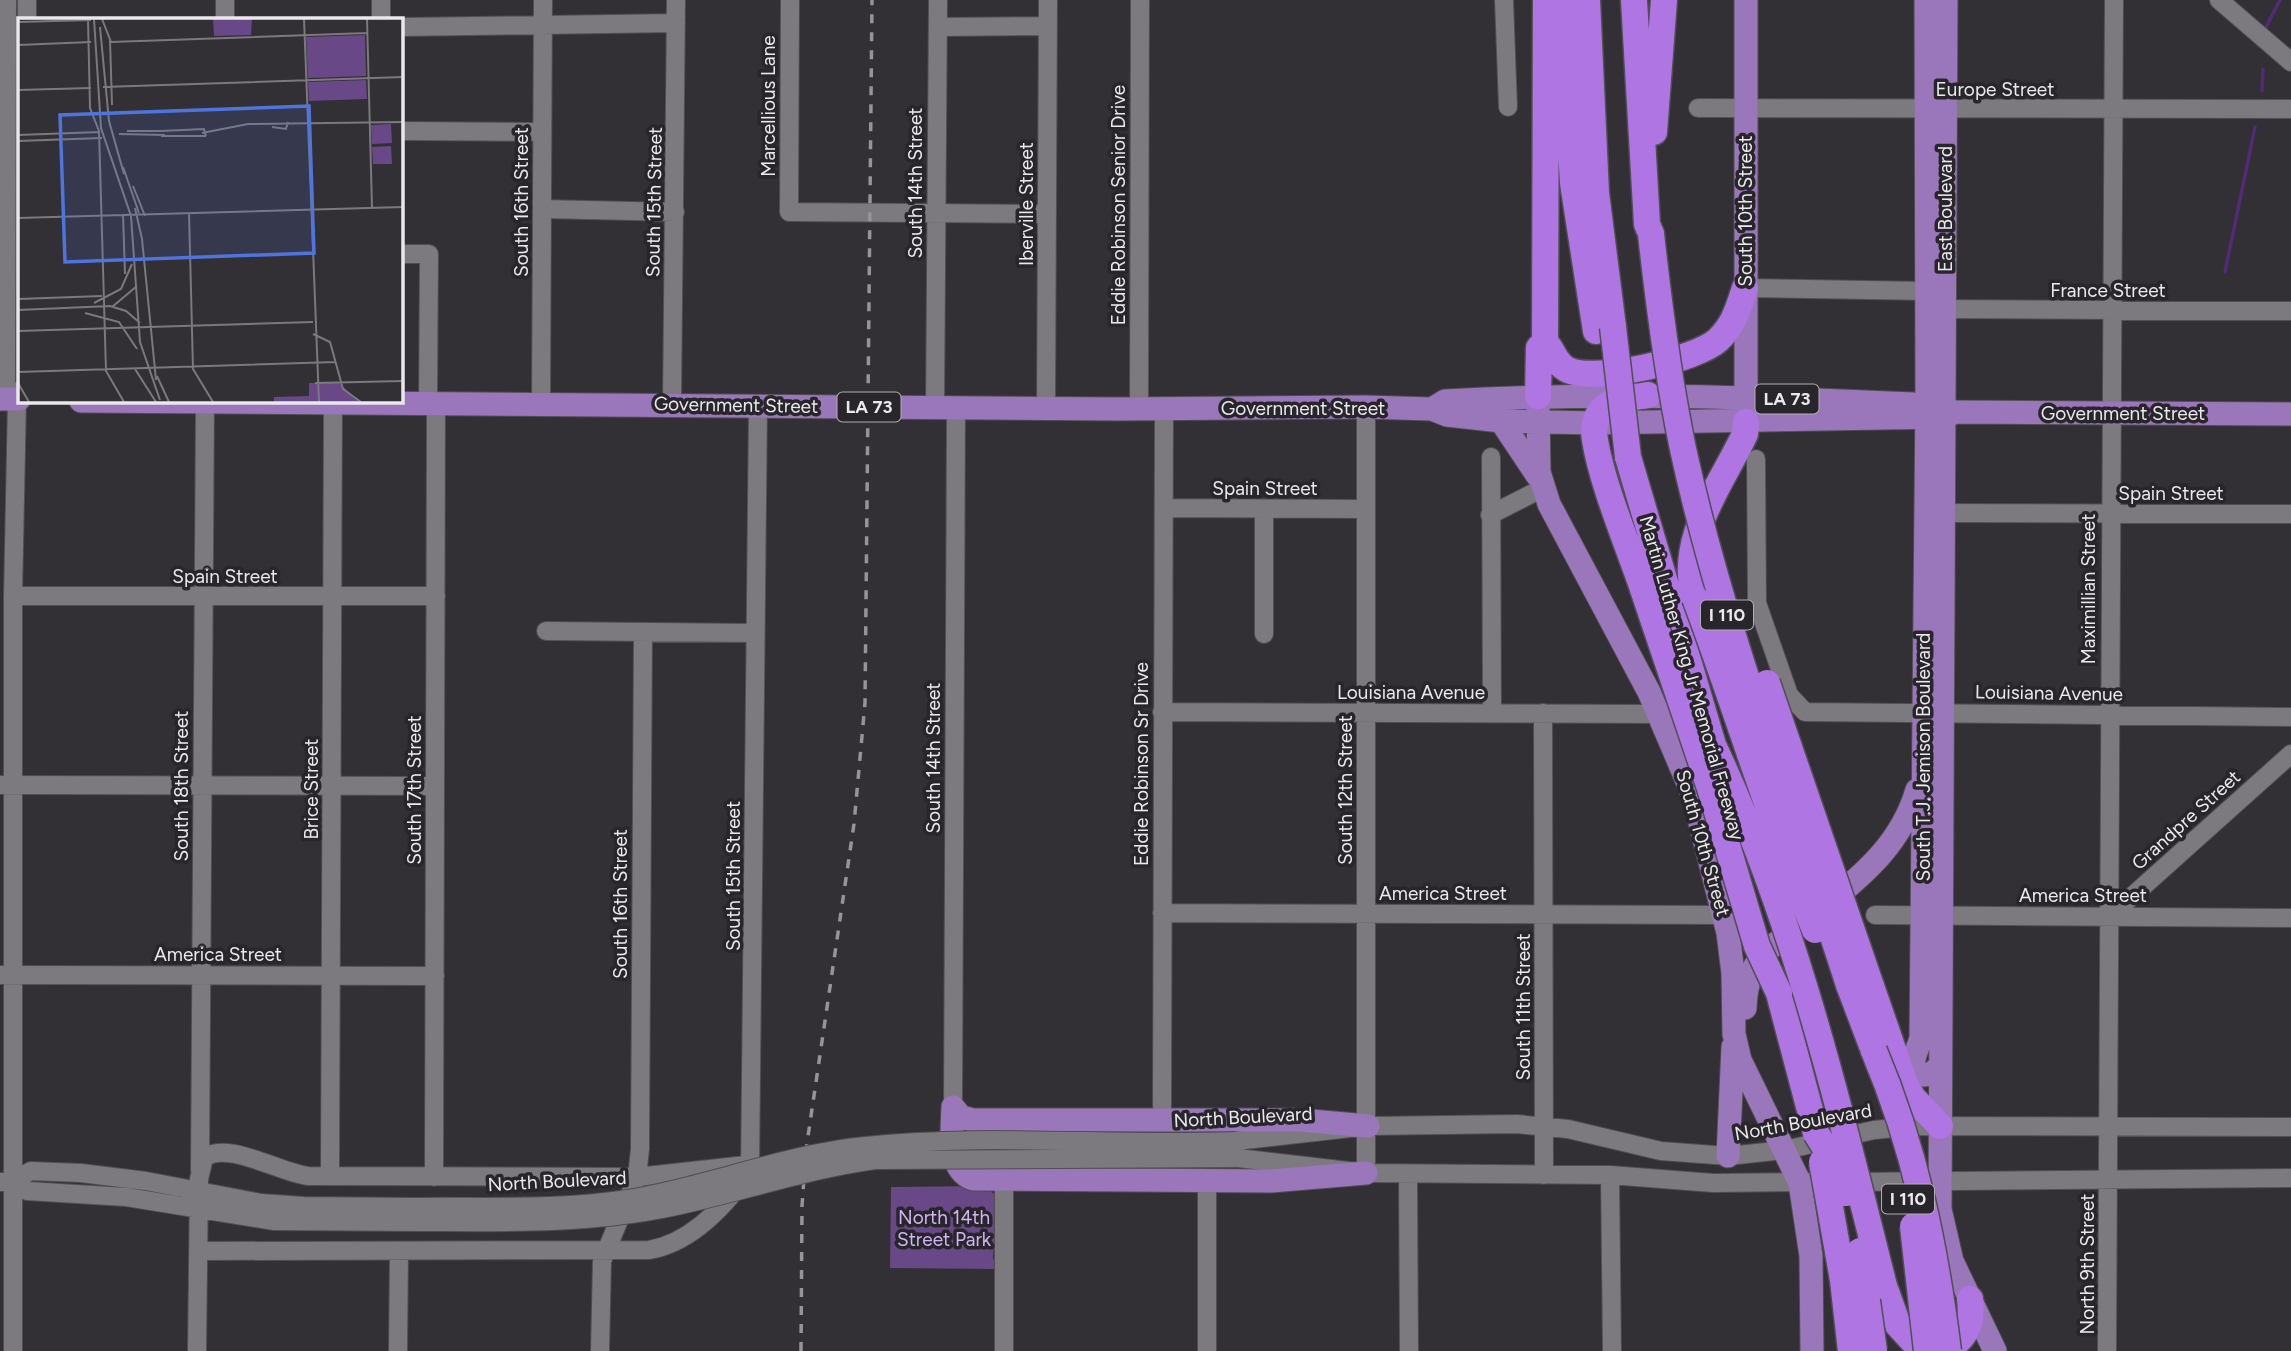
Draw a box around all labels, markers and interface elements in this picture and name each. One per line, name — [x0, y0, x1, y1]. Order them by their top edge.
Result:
inset map — [18, 18, 402, 402]
street label: Marcellious Lane — [757, 35, 780, 177]
street label: Europe Street — [1936, 78, 2054, 101]
street label: Eddie Robinson Senior Drive — [1107, 85, 1130, 325]
street label: South 14th Street — [904, 107, 927, 259]
street label: South 16th Street — [510, 127, 533, 277]
street label: South 15th Street — [641, 127, 667, 277]
street label: South 10th Street — [1734, 135, 1757, 287]
street label: Iberville Street — [1015, 142, 1038, 266]
street label: East Boulevard — [1934, 146, 1957, 272]
street label: France Street — [2050, 279, 2166, 302]
road number: LA 73 — [1756, 384, 1818, 414]
street label: Government Street — [654, 392, 818, 418]
road number: LA 73 — [838, 393, 900, 422]
street label: Government Street — [1221, 397, 1385, 420]
street label: Government Street — [2041, 402, 2205, 425]
street label: Spain Street — [1212, 477, 1318, 500]
street label: Spain Street — [2118, 482, 2224, 505]
street label: Martin Luther King Jr Memorial Freeway — [1635, 513, 1749, 843]
street label: Maximillian Street — [2077, 514, 2100, 664]
street label: Spain Street — [172, 565, 278, 588]
road number: I 110 — [1701, 600, 1753, 630]
street label: South T.J. Jemison Boulevard — [1912, 633, 1935, 881]
street label: Eddie Robinson Sr Drive — [1130, 662, 1153, 866]
street label: Louisiana Avenue — [1975, 680, 2123, 706]
street label: Louisiana Avenue — [1337, 681, 1485, 704]
street label: South 14th Street — [922, 682, 945, 834]
street label: South 18th Street — [170, 711, 193, 861]
street label: South 17th Street — [403, 715, 426, 865]
street label: South 12th Street — [1334, 715, 1357, 865]
street label: Brice Street — [300, 739, 323, 840]
street label: Grandpre Street — [2127, 765, 2245, 875]
street label: South 10th Street — [1671, 767, 1735, 919]
street label: South 15th Street — [722, 801, 745, 951]
street label: South 16th Street — [609, 829, 632, 979]
street label: America Street — [1379, 882, 1507, 905]
street label: America Street — [2019, 884, 2147, 907]
street label: South 11th Street — [1512, 933, 1535, 1081]
street label: America Street — [154, 943, 282, 966]
street label: North Boulevard — [1733, 1099, 1873, 1145]
street label: North Boulevard — [1173, 1102, 1313, 1132]
street label: North Boulevard — [487, 1166, 627, 1196]
road number: I 110 — [1882, 1184, 1934, 1214]
street label: North 9th Street — [2076, 1193, 2099, 1335]
park label: North 14th Street Park — [897, 1206, 992, 1251]

